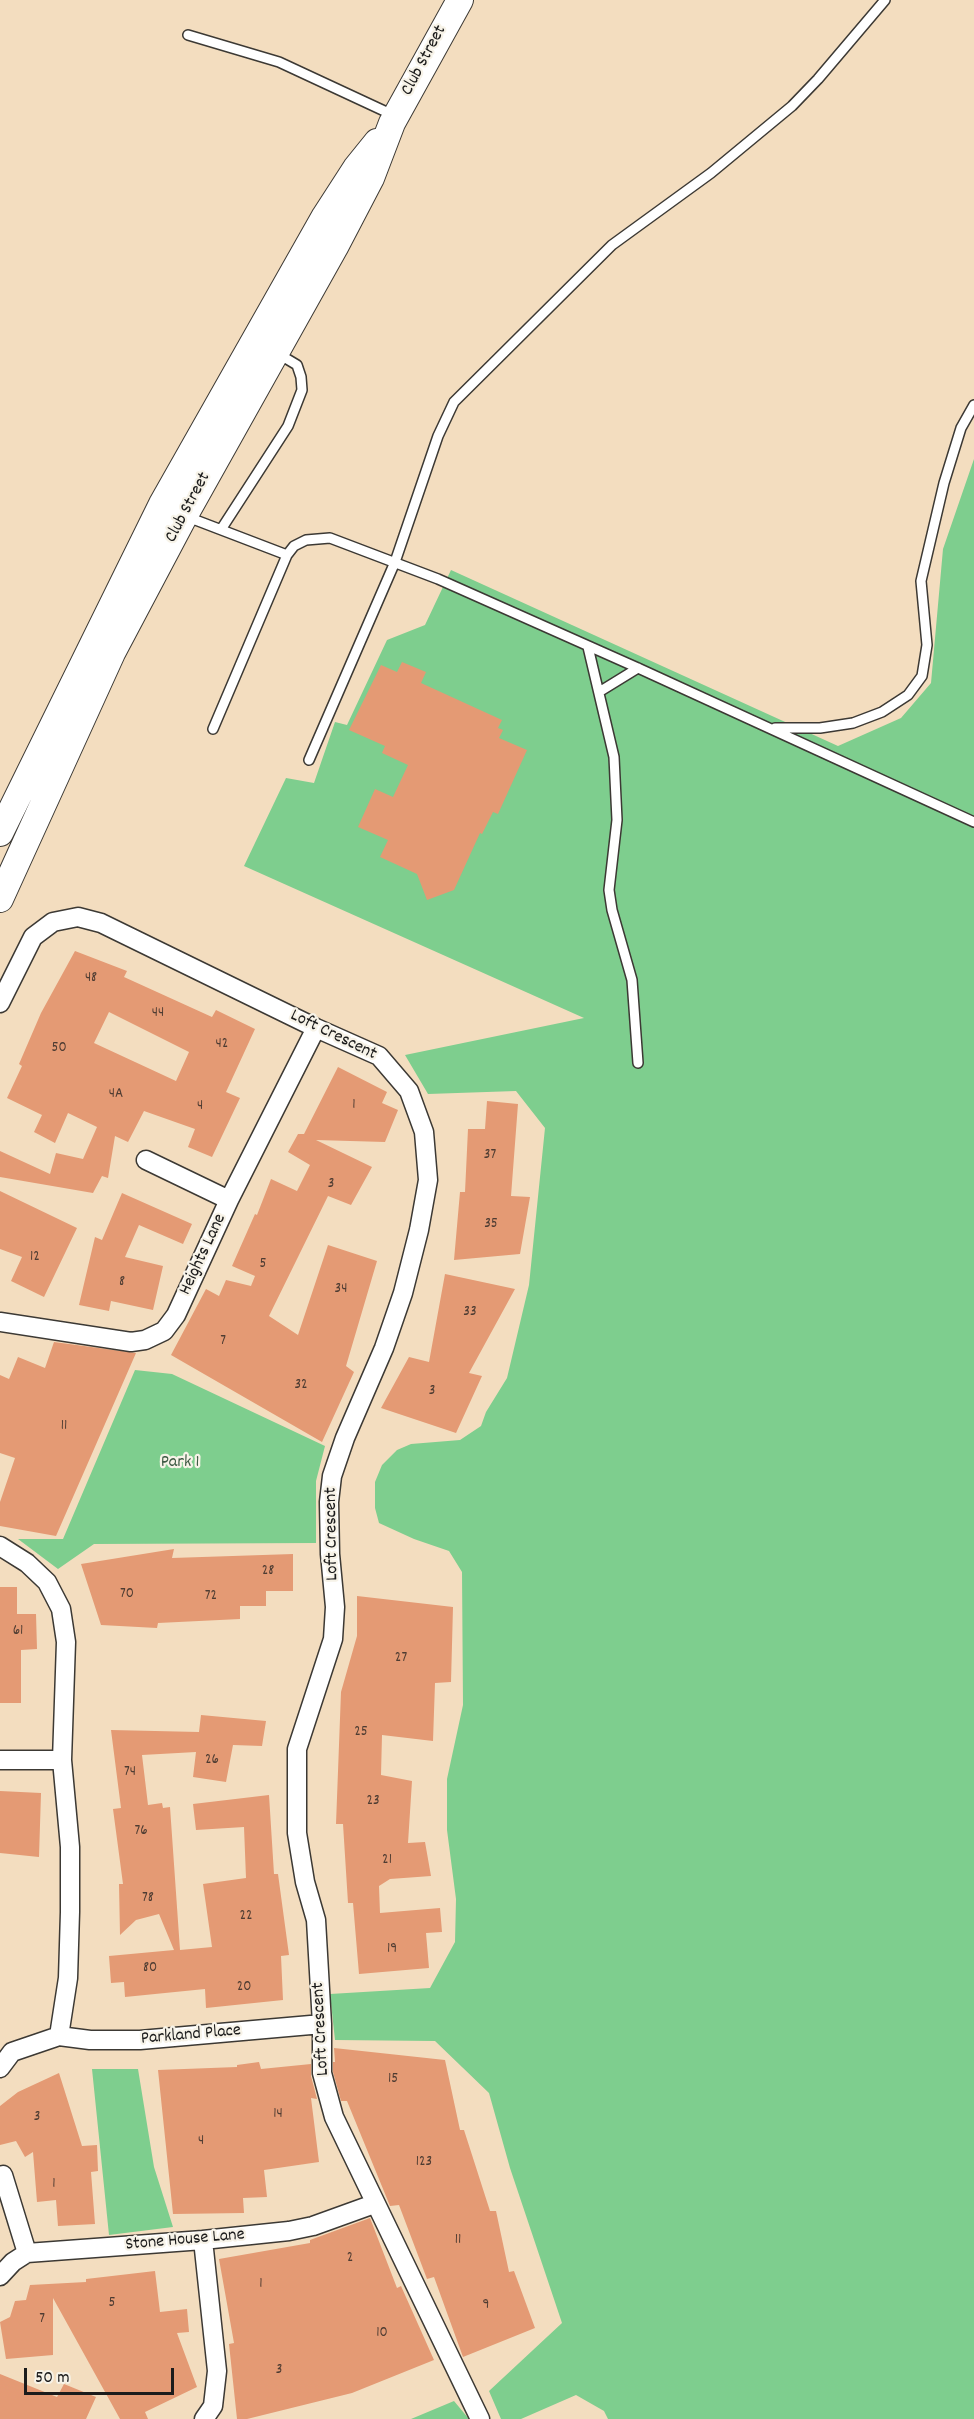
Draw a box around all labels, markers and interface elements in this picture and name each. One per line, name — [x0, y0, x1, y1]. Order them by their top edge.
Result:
street label: Club Street — [397, 22, 453, 100]
street label: Club Street — [161, 469, 217, 547]
house number: 48 — [85, 970, 97, 988]
house number: 44 — [152, 1005, 164, 1023]
street label: Loft Crescent — [286, 1006, 380, 1066]
house number: 42 — [216, 1036, 228, 1054]
house number: 50 — [51, 1040, 67, 1058]
house number: 4A — [109, 1086, 123, 1104]
house number: 1 — [352, 1097, 356, 1115]
house number: 4 — [197, 1098, 203, 1116]
house number: 37 — [484, 1147, 496, 1165]
house number: 3 — [328, 1176, 334, 1194]
street label: Heights Lane — [176, 1211, 232, 1299]
house number: 35 — [484, 1216, 498, 1234]
house number: 12 — [30, 1249, 40, 1267]
house number: 5 — [260, 1256, 266, 1274]
house number: 8 — [119, 1274, 125, 1292]
house number: 34 — [335, 1281, 347, 1299]
house number: 33 — [463, 1304, 477, 1322]
house number: 7 — [220, 1333, 226, 1351]
house number: 32 — [294, 1377, 308, 1395]
house number: 3 — [429, 1383, 435, 1401]
house number: 11 — [61, 1418, 67, 1436]
park label: Park 1 — [161, 1453, 199, 1475]
street label: Loft Crescent — [321, 1487, 345, 1581]
house number: 28 — [262, 1563, 274, 1581]
house number: 70 — [120, 1586, 134, 1604]
house number: 72 — [205, 1588, 217, 1606]
house number: 61 — [13, 1623, 23, 1641]
house number: 27 — [395, 1650, 407, 1668]
house number: 25 — [354, 1724, 368, 1742]
house number: 26 — [205, 1752, 219, 1770]
house number: 74 — [124, 1764, 136, 1782]
house number: 23 — [366, 1793, 380, 1811]
house number: 76 — [134, 1823, 148, 1841]
house number: 21 — [382, 1852, 392, 1870]
house number: 78 — [142, 1890, 154, 1908]
house number: 22 — [239, 1908, 253, 1926]
house number: 19 — [387, 1941, 397, 1959]
house number: 80 — [143, 1960, 157, 1978]
house number: 20 — [237, 1979, 251, 1997]
street label: Loft Crescent — [309, 1982, 335, 2076]
street label: Parkland Place — [140, 2021, 242, 2051]
house number: 15 — [388, 2071, 398, 2089]
house number: 14 — [273, 2106, 283, 2124]
house number: 3 — [34, 2109, 40, 2127]
house number: 4 — [198, 2133, 204, 2151]
house number: 123 — [416, 2154, 432, 2172]
house number: 1 — [52, 2176, 56, 2194]
street label: Stone House Lane — [124, 2225, 246, 2257]
house number: 11 — [455, 2232, 461, 2250]
house number: 2 — [347, 2250, 353, 2268]
house number: 1 — [259, 2276, 263, 2294]
house number: 5 — [109, 2295, 115, 2313]
house number: 9 — [483, 2297, 489, 2315]
house number: 7 — [39, 2311, 45, 2329]
house number: 10 — [376, 2325, 388, 2343]
scale bar — [27, 2356, 177, 2394]
house number: 3 — [276, 2362, 282, 2380]
text: 50 m — [35, 2366, 70, 2391]

